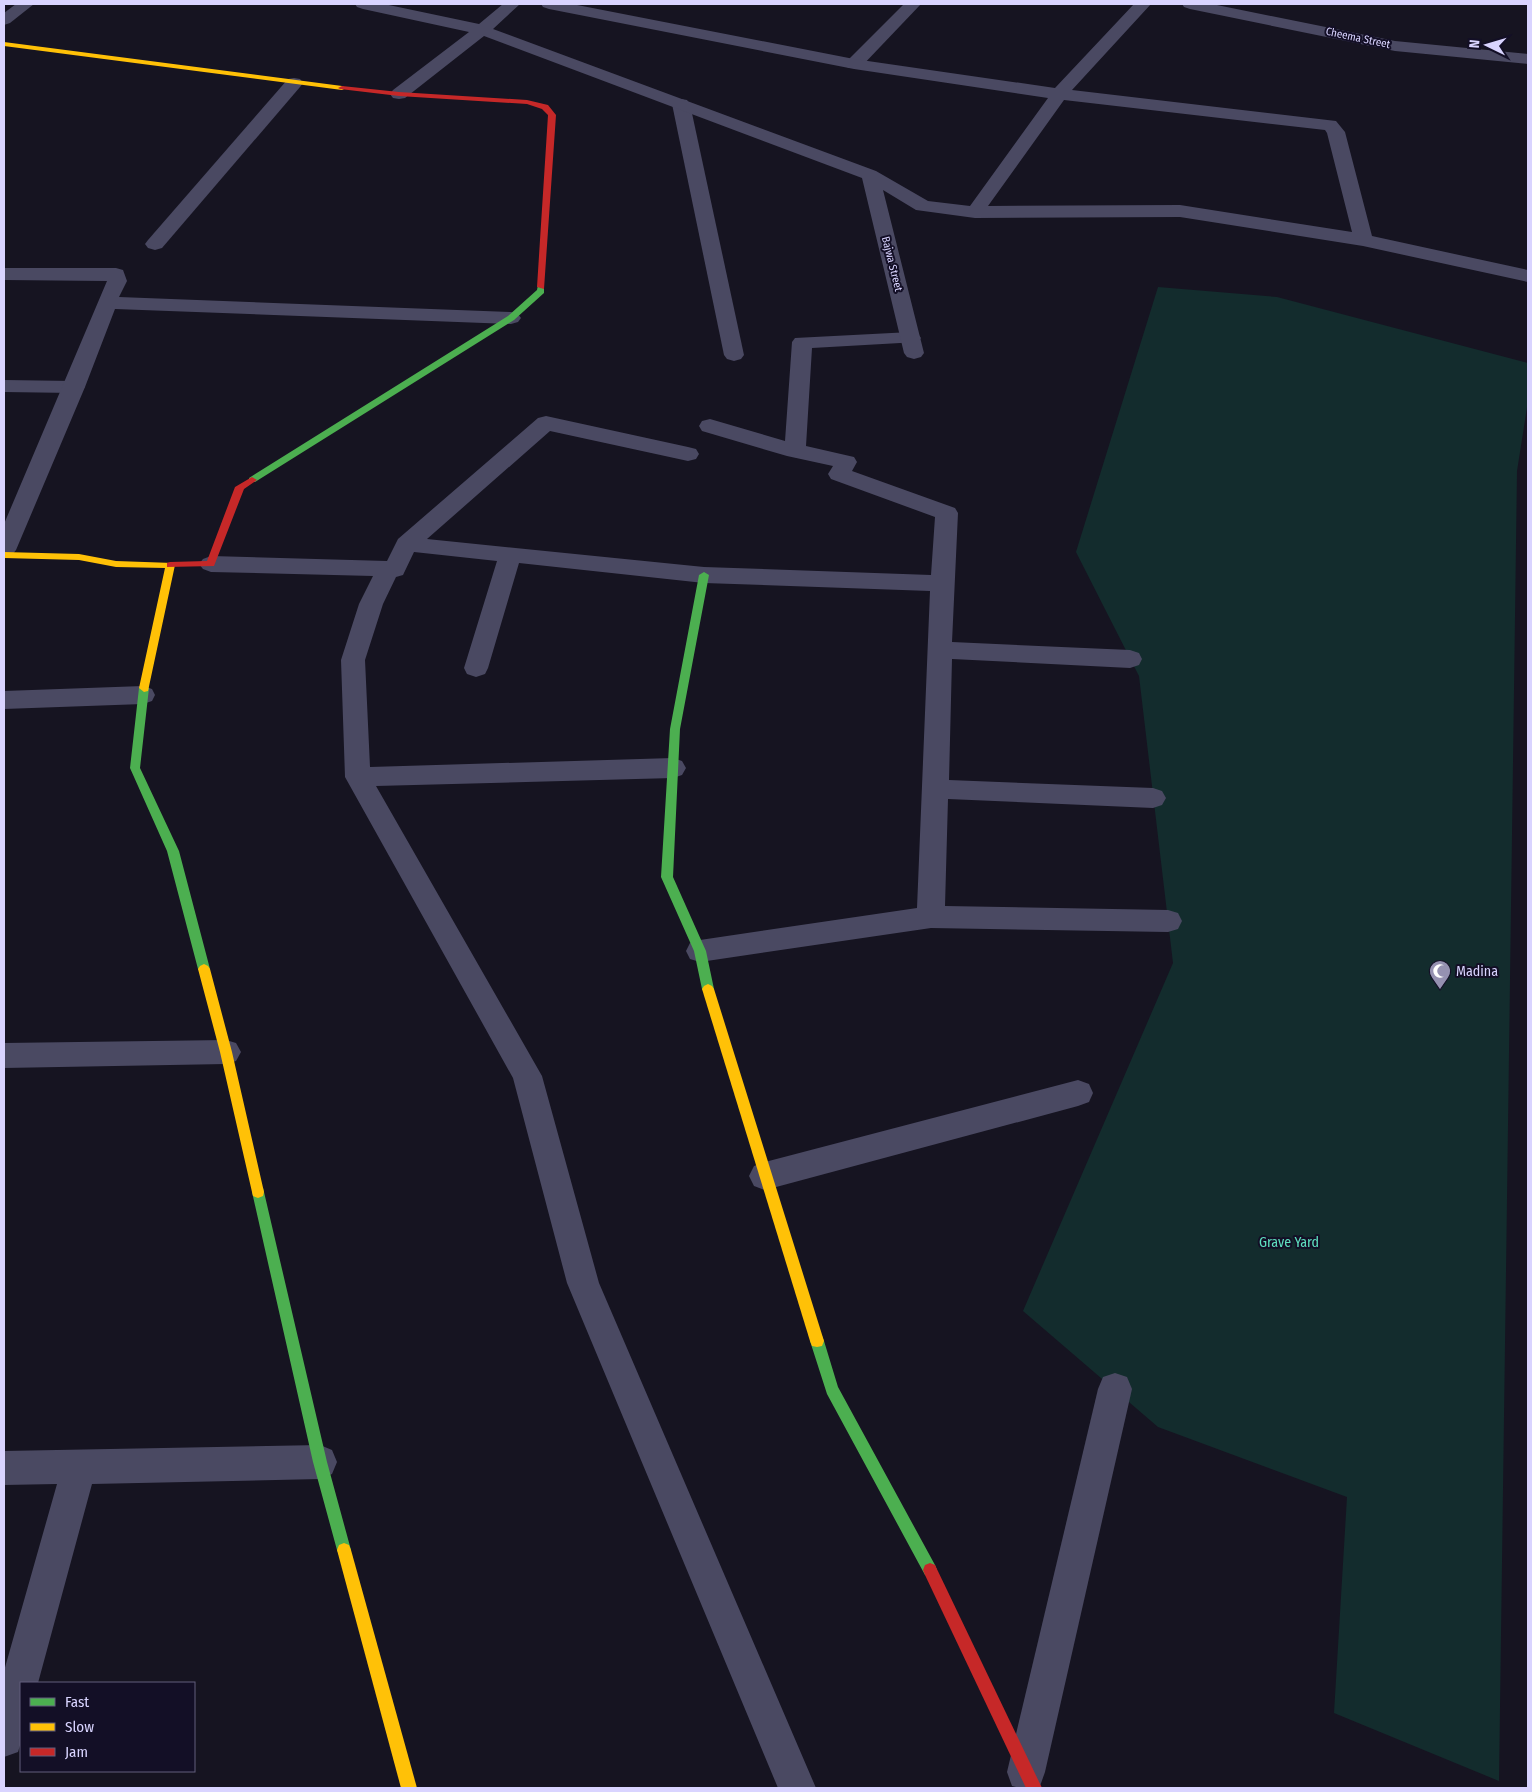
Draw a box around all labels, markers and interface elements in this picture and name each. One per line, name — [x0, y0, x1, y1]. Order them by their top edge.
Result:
north arrow — [1462, 20, 1512, 70]
street label: Cheema Street — [1325, 25, 1392, 51]
text: N — [1466, 39, 1483, 49]
street label: Bajwa Street — [879, 235, 905, 293]
mosque icon: Madina — [1428, 959, 1452, 990]
place label: Madina — [1456, 963, 1498, 980]
park label: Grave Yard — [1259, 1234, 1319, 1251]
legend — [20, 1682, 195, 1772]
text: Fast — [65, 1693, 89, 1711]
text: Slow — [65, 1718, 94, 1736]
text: Jam — [65, 1743, 88, 1761]

